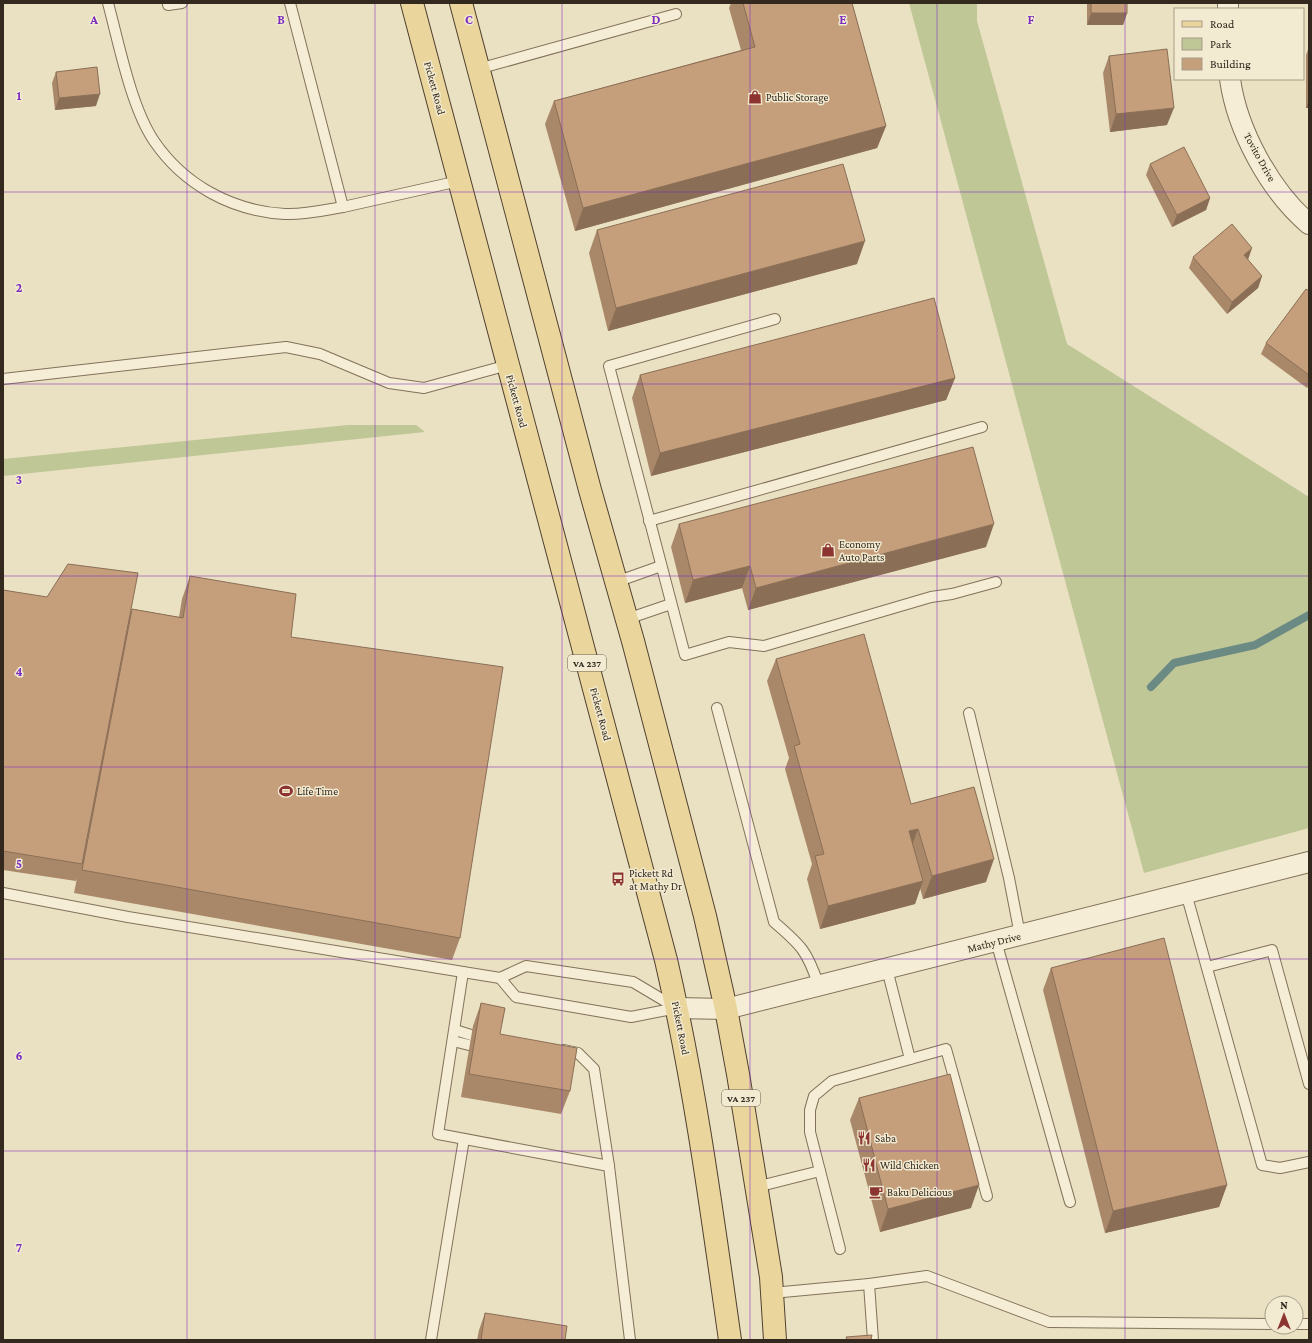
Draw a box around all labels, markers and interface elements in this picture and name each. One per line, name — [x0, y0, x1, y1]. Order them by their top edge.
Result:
legend — [1174, 8, 1304, 80]
text: A — [89, 12, 98, 27]
text: B — [277, 12, 285, 27]
text: C — [465, 12, 473, 27]
text: D — [652, 12, 661, 27]
text: E — [839, 12, 847, 27]
text: F — [1028, 12, 1035, 27]
text: Road — [1210, 17, 1235, 31]
text: Park — [1210, 37, 1232, 51]
text: Building — [1210, 57, 1251, 71]
street label: Pickett Road — [422, 60, 448, 116]
text: 1 — [17, 88, 22, 103]
shop icon: Public Storage — [747, 89, 763, 105]
place label: Public Storage — [766, 91, 829, 104]
street label: Tovito Drive — [1242, 130, 1278, 184]
text: 2 — [16, 280, 23, 295]
street label: Pickett Road — [504, 373, 530, 429]
text: 3 — [16, 472, 22, 487]
place label: Economy Auto Parts — [839, 538, 884, 563]
shop icon: Economy Auto Parts — [820, 542, 836, 558]
road number: VA 237 — [568, 655, 606, 671]
text: 4 — [15, 664, 23, 679]
street label: Pickett Road — [588, 686, 614, 742]
sports icon: Life Time — [278, 783, 294, 799]
place label: Life Time — [297, 785, 338, 797]
text: 5 — [16, 856, 22, 871]
place label: Pickett Rd at Mathy Dr — [629, 867, 682, 893]
bus stop icon: Pickett Rd at Mathy Dr — [610, 871, 626, 887]
street label: Mathy Drive — [966, 930, 1022, 955]
street label: Pickett Road — [670, 1000, 692, 1056]
text: 6 — [15, 1048, 23, 1063]
road number: VA 237 — [722, 1090, 760, 1106]
restaurant icon: Saba — [856, 1130, 872, 1146]
place label: Saba — [875, 1132, 896, 1144]
restaurant icon: Wild Chicken — [861, 1157, 877, 1173]
place label: Wild Chicken — [880, 1159, 939, 1171]
cafe icon: Baku Delicious — [868, 1184, 884, 1200]
place label: Baku Delicious — [887, 1186, 952, 1198]
text: 7 — [16, 1240, 22, 1255]
north arrow — [1264, 1295, 1304, 1335]
text: N — [1280, 1299, 1288, 1311]

